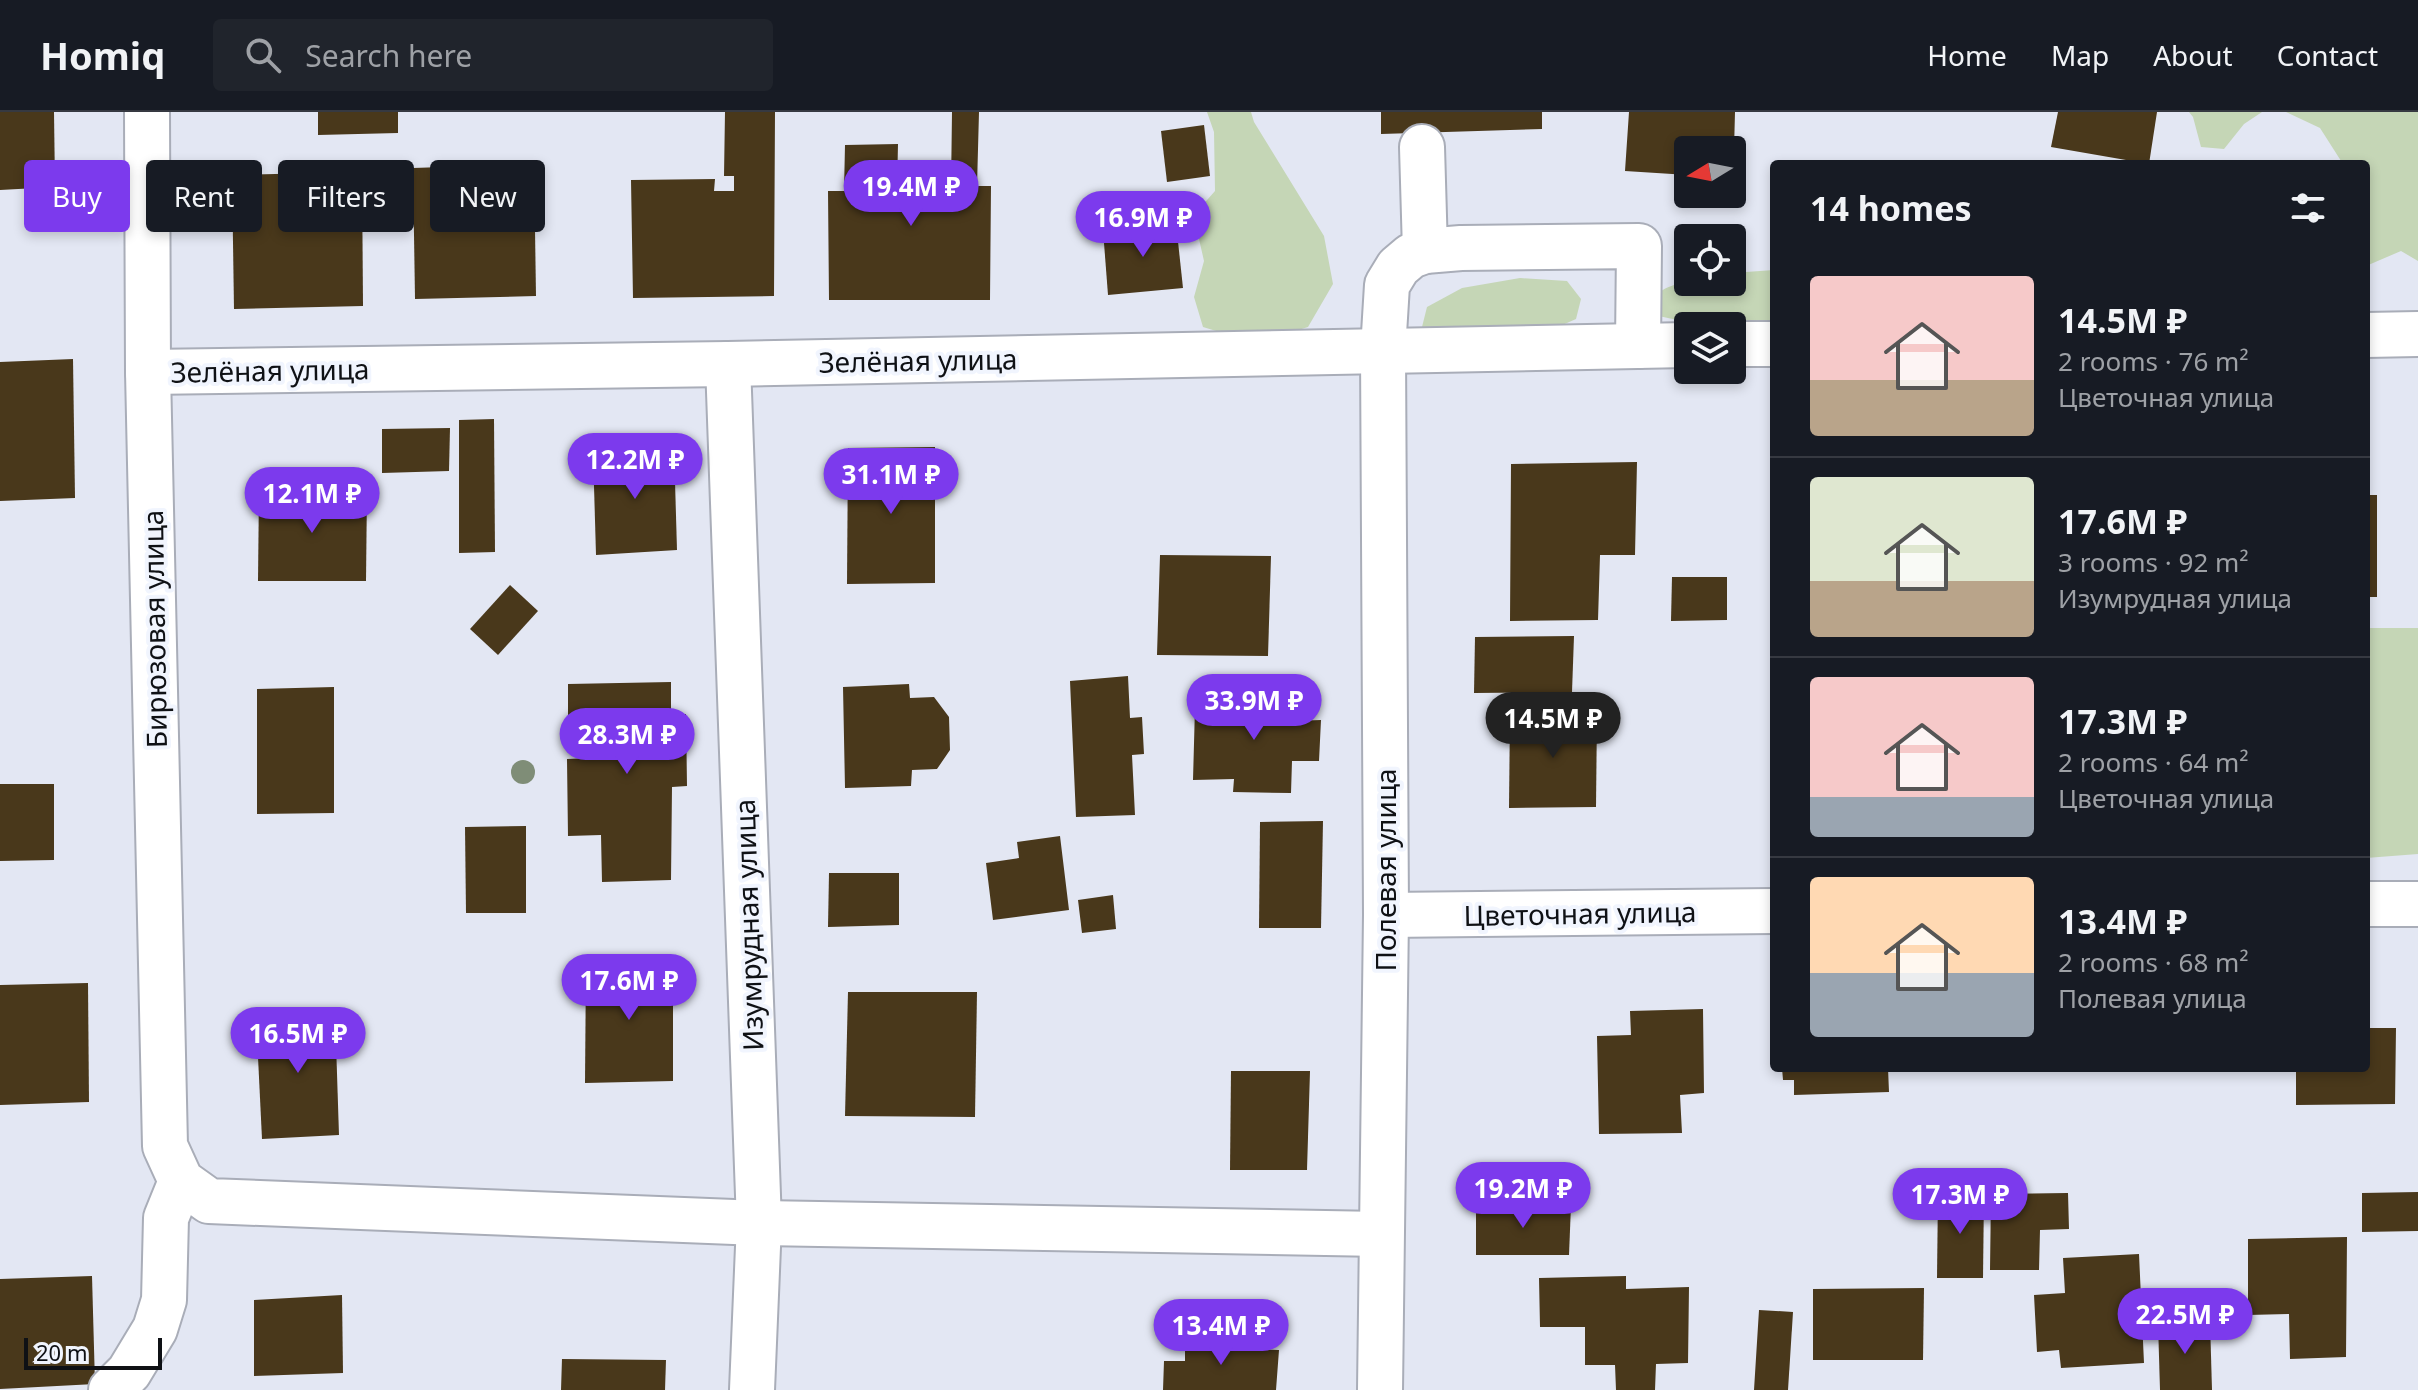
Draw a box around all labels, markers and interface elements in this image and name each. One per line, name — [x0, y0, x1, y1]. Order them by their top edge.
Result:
search box — [213, 19, 773, 91]
text: Homiq — [40, 29, 165, 81]
icon: search — [241, 33, 285, 77]
text: Search here — [305, 35, 472, 76]
text: Home — [1927, 36, 2007, 74]
text: Map — [2051, 36, 2109, 74]
text: About — [2153, 36, 2233, 74]
text: Contact — [2277, 36, 2378, 74]
north arrow — [1674, 136, 1746, 208]
map controls — [1674, 136, 1746, 384]
chip: Buy — [24, 160, 130, 232]
chip: Rent — [146, 160, 262, 232]
chip: Filters — [278, 160, 414, 232]
chip: New — [430, 160, 545, 232]
pin: 19.4M ₽ — [837, 160, 985, 228]
text: 19.4M ₽ — [862, 168, 960, 204]
text: 14 homes — [1810, 185, 1972, 231]
icon: filters — [2286, 186, 2330, 230]
pin: 16.9M ₽ — [1069, 191, 1217, 259]
text: 16.9M ₽ — [1094, 199, 1192, 235]
button: locate — [1674, 224, 1746, 296]
text: 14.5M ₽ — [2058, 297, 2187, 343]
icon: home — [1874, 308, 1970, 404]
button: layers — [1674, 312, 1746, 384]
street label: Зелёная улица — [818, 339, 1018, 381]
text: 2 rooms · 76 m² — [2058, 343, 2248, 379]
street label: Зелёная улица — [170, 349, 370, 391]
text: Цветочная улица — [2058, 379, 2274, 415]
pin: 12.2M ₽ — [561, 433, 709, 501]
text: 12.2M ₽ — [586, 441, 684, 477]
pin: 31.1M ₽ — [817, 448, 965, 516]
text: 31.1M ₽ — [842, 456, 940, 492]
pin: 12.1M ₽ — [238, 467, 386, 535]
text: 12.1M ₽ — [263, 475, 361, 511]
text: 17.6M ₽ — [2058, 498, 2187, 544]
street label: Бирюзовая улица — [133, 509, 175, 749]
icon: home — [1874, 509, 1970, 605]
text: 3 rooms · 92 m² — [2058, 544, 2248, 580]
text: Изумрудная улица — [2058, 580, 2292, 616]
pin: 33.9M ₽ — [1180, 674, 1328, 742]
text: 33.9M ₽ — [1205, 682, 1303, 718]
pin: 14.5M ₽ — [1479, 692, 1627, 760]
text: 17.3M ₽ — [2058, 698, 2187, 744]
text: 14.5M ₽ — [1504, 700, 1602, 736]
pin: 28.3M ₽ — [553, 708, 701, 776]
icon: home — [1874, 709, 1970, 805]
text: 28.3M ₽ — [578, 716, 676, 752]
text: 2 rooms · 64 m² — [2058, 744, 2248, 780]
street label: Полевая улица — [1366, 768, 1404, 972]
text: Цветочная улица — [2058, 780, 2274, 816]
street label: Изумрудная улица — [725, 798, 771, 1052]
street label: Цветочная улица — [1463, 892, 1697, 934]
text: 13.4M ₽ — [2058, 898, 2187, 944]
icon: home — [1874, 909, 1970, 1005]
text: 2 rooms · 68 m² — [2058, 944, 2248, 980]
pin: 17.6M ₽ — [555, 954, 703, 1022]
text: 17.6M ₽ — [580, 962, 678, 998]
text: Полевая улица — [2058, 980, 2247, 1016]
pin: 16.5M ₽ — [224, 1007, 372, 1075]
text: 16.5M ₽ — [249, 1015, 347, 1051]
pin: 19.2M ₽ — [1449, 1162, 1597, 1230]
pin: 17.3M ₽ — [1886, 1168, 2034, 1236]
text: 19.2M ₽ — [1474, 1170, 1572, 1206]
text: 17.3M ₽ — [1911, 1176, 2009, 1212]
pin: 22.5M ₽ — [2111, 1288, 2259, 1356]
text: 22.5M ₽ — [2136, 1296, 2234, 1332]
pin: 13.4M ₽ — [1147, 1299, 1295, 1367]
text: 13.4M ₽ — [1172, 1307, 1270, 1343]
scale bar — [24, 1334, 162, 1370]
text: 20 m — [36, 1337, 87, 1367]

